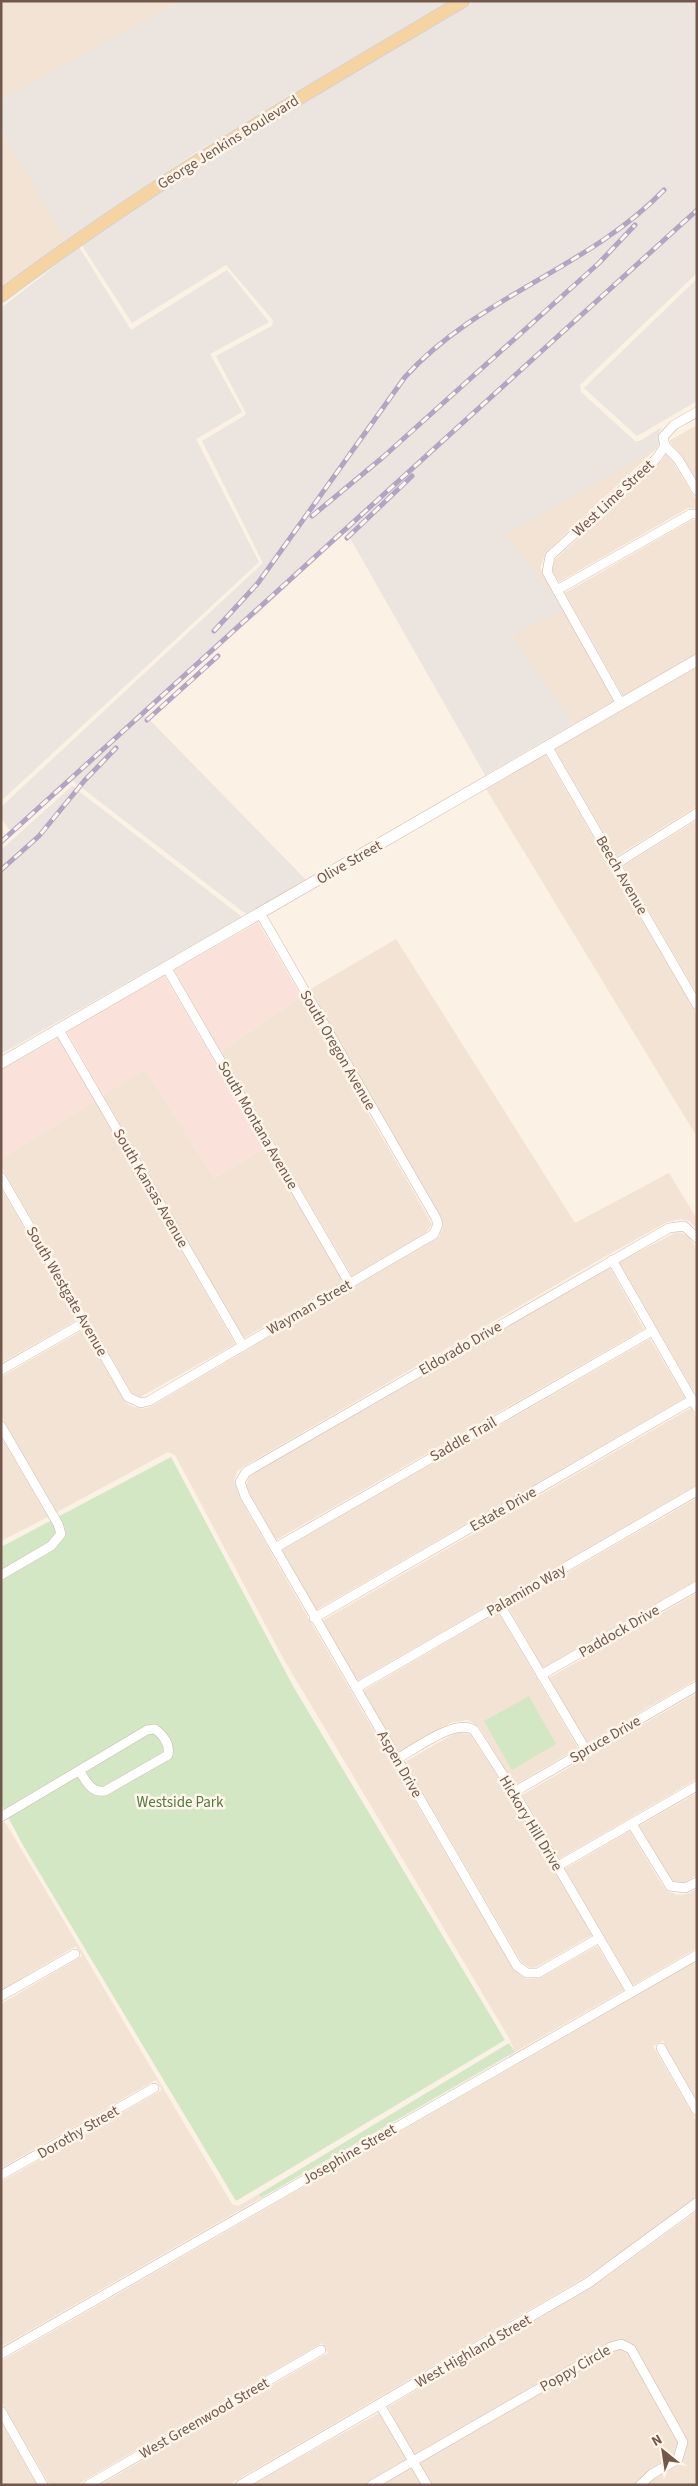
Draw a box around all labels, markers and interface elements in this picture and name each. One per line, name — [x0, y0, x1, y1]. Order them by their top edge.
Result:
street label: George Jenkins Boulevard — [153, 90, 303, 195]
street label: West Lime Street — [568, 455, 659, 542]
street label: Beech Avenue — [590, 832, 653, 919]
street label: Olive Street — [313, 835, 386, 890]
street label: South Oregon Avenue — [295, 986, 381, 1114]
street label: South Montana Avenue — [212, 1057, 303, 1193]
street label: South Kansas Avenue — [108, 1125, 193, 1252]
street label: South Westgate Avenue — [21, 1222, 112, 1360]
street label: Wayman Street — [263, 1275, 356, 1340]
street label: Eldorado Drive — [415, 1316, 506, 1381]
street label: Saddle Trail — [426, 1412, 501, 1467]
street label: Estate Drive — [466, 1482, 540, 1537]
street label: Palamino Way — [483, 1559, 570, 1622]
street label: Paddock Drive — [575, 1600, 663, 1663]
street label: Spruce Drive — [566, 1711, 645, 1768]
street label: Aspen Drive — [372, 1727, 427, 1802]
street label: Hickory Hill Drive — [494, 1772, 567, 1875]
park label: Westside Park — [137, 1792, 224, 1813]
street label: Dorothy Street — [34, 2101, 123, 2164]
street label: Josephine Street — [298, 2119, 400, 2190]
street label: West Highland Street — [411, 2310, 535, 2393]
street label: Poppy Circle — [536, 2340, 614, 2397]
street label: West Greenwood Street — [136, 2373, 273, 2464]
north arrow — [638, 2426, 688, 2476]
text: N — [648, 2430, 666, 2452]

